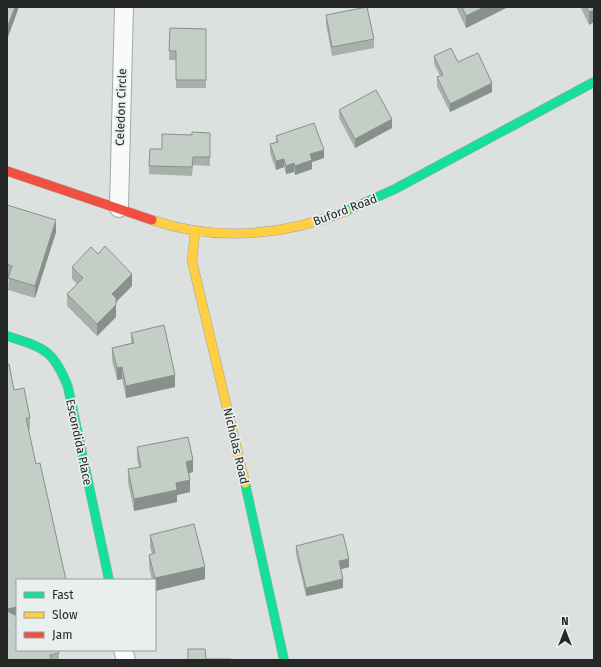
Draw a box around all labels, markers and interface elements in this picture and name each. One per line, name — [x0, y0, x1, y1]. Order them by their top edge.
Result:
street label: Celedon Circle — [113, 68, 129, 146]
street label: Buford Road — [311, 191, 379, 229]
street label: Escondida Place — [63, 398, 95, 486]
street label: Nicholas Road — [220, 407, 252, 485]
legend — [16, 579, 156, 651]
text: Fast — [52, 588, 74, 602]
text: Slow — [52, 608, 78, 622]
north arrow — [545, 611, 585, 651]
text: N — [561, 615, 569, 628]
text: Jam — [52, 628, 72, 642]

